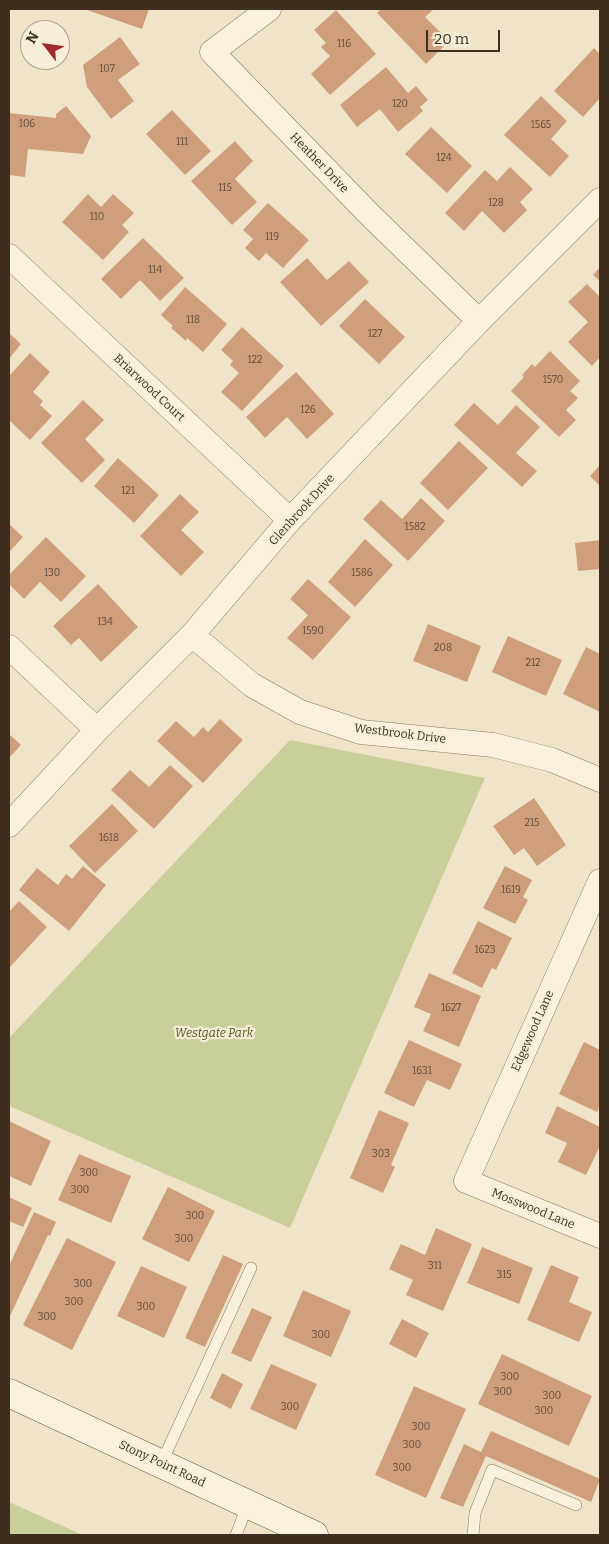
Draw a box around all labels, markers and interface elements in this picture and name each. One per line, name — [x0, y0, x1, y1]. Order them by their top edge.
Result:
north arrow — [20, 20, 70, 70]
scale bar — [429, 20, 503, 52]
text: N — [22, 29, 43, 47]
text: 20 m — [434, 30, 469, 48]
house number: 116 — [337, 38, 351, 50]
house number: 107 — [99, 63, 115, 75]
house number: 120 — [392, 98, 408, 110]
house number: 106 — [19, 118, 35, 130]
house number: 1565 — [531, 119, 551, 131]
street label: Heather Drive — [287, 130, 351, 196]
house number: 111 — [176, 136, 188, 148]
house number: 124 — [436, 152, 452, 164]
house number: 115 — [218, 182, 232, 194]
house number: 128 — [488, 197, 504, 209]
house number: 110 — [90, 211, 104, 223]
house number: 119 — [265, 231, 279, 243]
house number: 114 — [148, 264, 162, 276]
house number: 118 — [186, 314, 200, 326]
house number: 127 — [368, 328, 382, 340]
street label: Briarwood Court — [110, 351, 188, 425]
house number: 122 — [248, 354, 262, 366]
house number: 1570 — [543, 374, 563, 386]
house number: 126 — [300, 404, 316, 416]
street label: Glenbrook Drive — [266, 471, 338, 549]
house number: 121 — [121, 485, 135, 497]
house number: 1582 — [405, 521, 425, 533]
house number: 130 — [44, 567, 60, 579]
house number: 1586 — [351, 567, 373, 579]
house number: 134 — [97, 616, 113, 628]
house number: 1590 — [302, 625, 324, 637]
house number: 208 — [434, 642, 452, 654]
house number: 212 — [526, 657, 540, 669]
street label: Westbrook Drive — [353, 721, 447, 747]
house number: 215 — [525, 817, 539, 829]
house number: 1618 — [99, 832, 119, 844]
house number: 1619 — [501, 884, 521, 896]
house number: 1623 — [475, 944, 495, 956]
street label: Edgewood Lane — [509, 988, 557, 1074]
house number: 1627 — [441, 1002, 461, 1014]
park label: Westgate Park — [175, 1027, 253, 1041]
house number: 1631 — [412, 1065, 432, 1077]
house number: 303 — [372, 1148, 390, 1160]
house number: 300 — [80, 1167, 98, 1179]
house number: 300 — [71, 1184, 89, 1196]
street label: Mosswood Lane — [489, 1186, 577, 1232]
house number: 300 — [186, 1210, 204, 1222]
house number: 300 — [175, 1233, 193, 1245]
house number: 311 — [428, 1260, 442, 1272]
house number: 315 — [496, 1269, 512, 1281]
house number: 300 — [74, 1278, 92, 1290]
house number: 300 — [65, 1296, 83, 1308]
house number: 300 — [137, 1301, 155, 1313]
house number: 300 — [38, 1311, 56, 1323]
house number: 300 — [312, 1329, 330, 1341]
house number: 300 — [501, 1371, 519, 1383]
house number: 300 — [494, 1386, 512, 1398]
house number: 300 — [543, 1390, 561, 1402]
house number: 300 — [281, 1401, 299, 1413]
house number: 300 — [535, 1405, 553, 1417]
house number: 300 — [412, 1421, 430, 1433]
street label: Stony Point Road — [116, 1438, 208, 1490]
house number: 300 — [403, 1439, 421, 1451]
house number: 300 — [393, 1462, 411, 1474]

